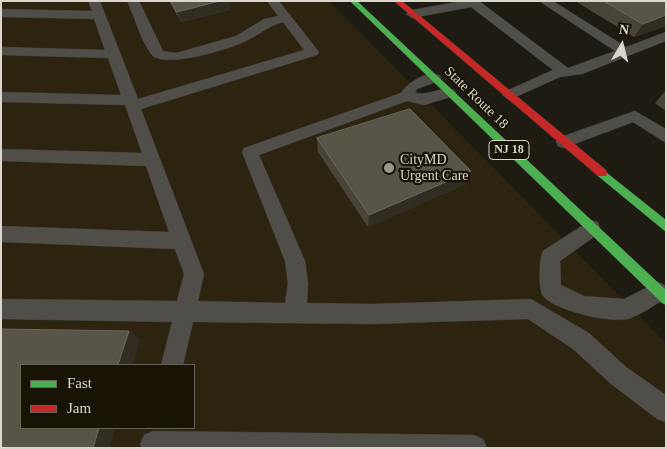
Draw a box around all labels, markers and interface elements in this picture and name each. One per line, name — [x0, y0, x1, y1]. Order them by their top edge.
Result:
north arrow — [597, 20, 647, 70]
text: N — [618, 22, 630, 38]
street label: State Route 18 — [441, 63, 511, 133]
road number: NJ 18 — [489, 140, 529, 160]
place label: CityMD Urgent Care — [400, 152, 469, 184]
marker: CityMD Urgent Care — [382, 161, 396, 175]
legend — [20, 364, 195, 429]
text: Fast — [67, 375, 92, 391]
text: Jam — [67, 400, 91, 416]

